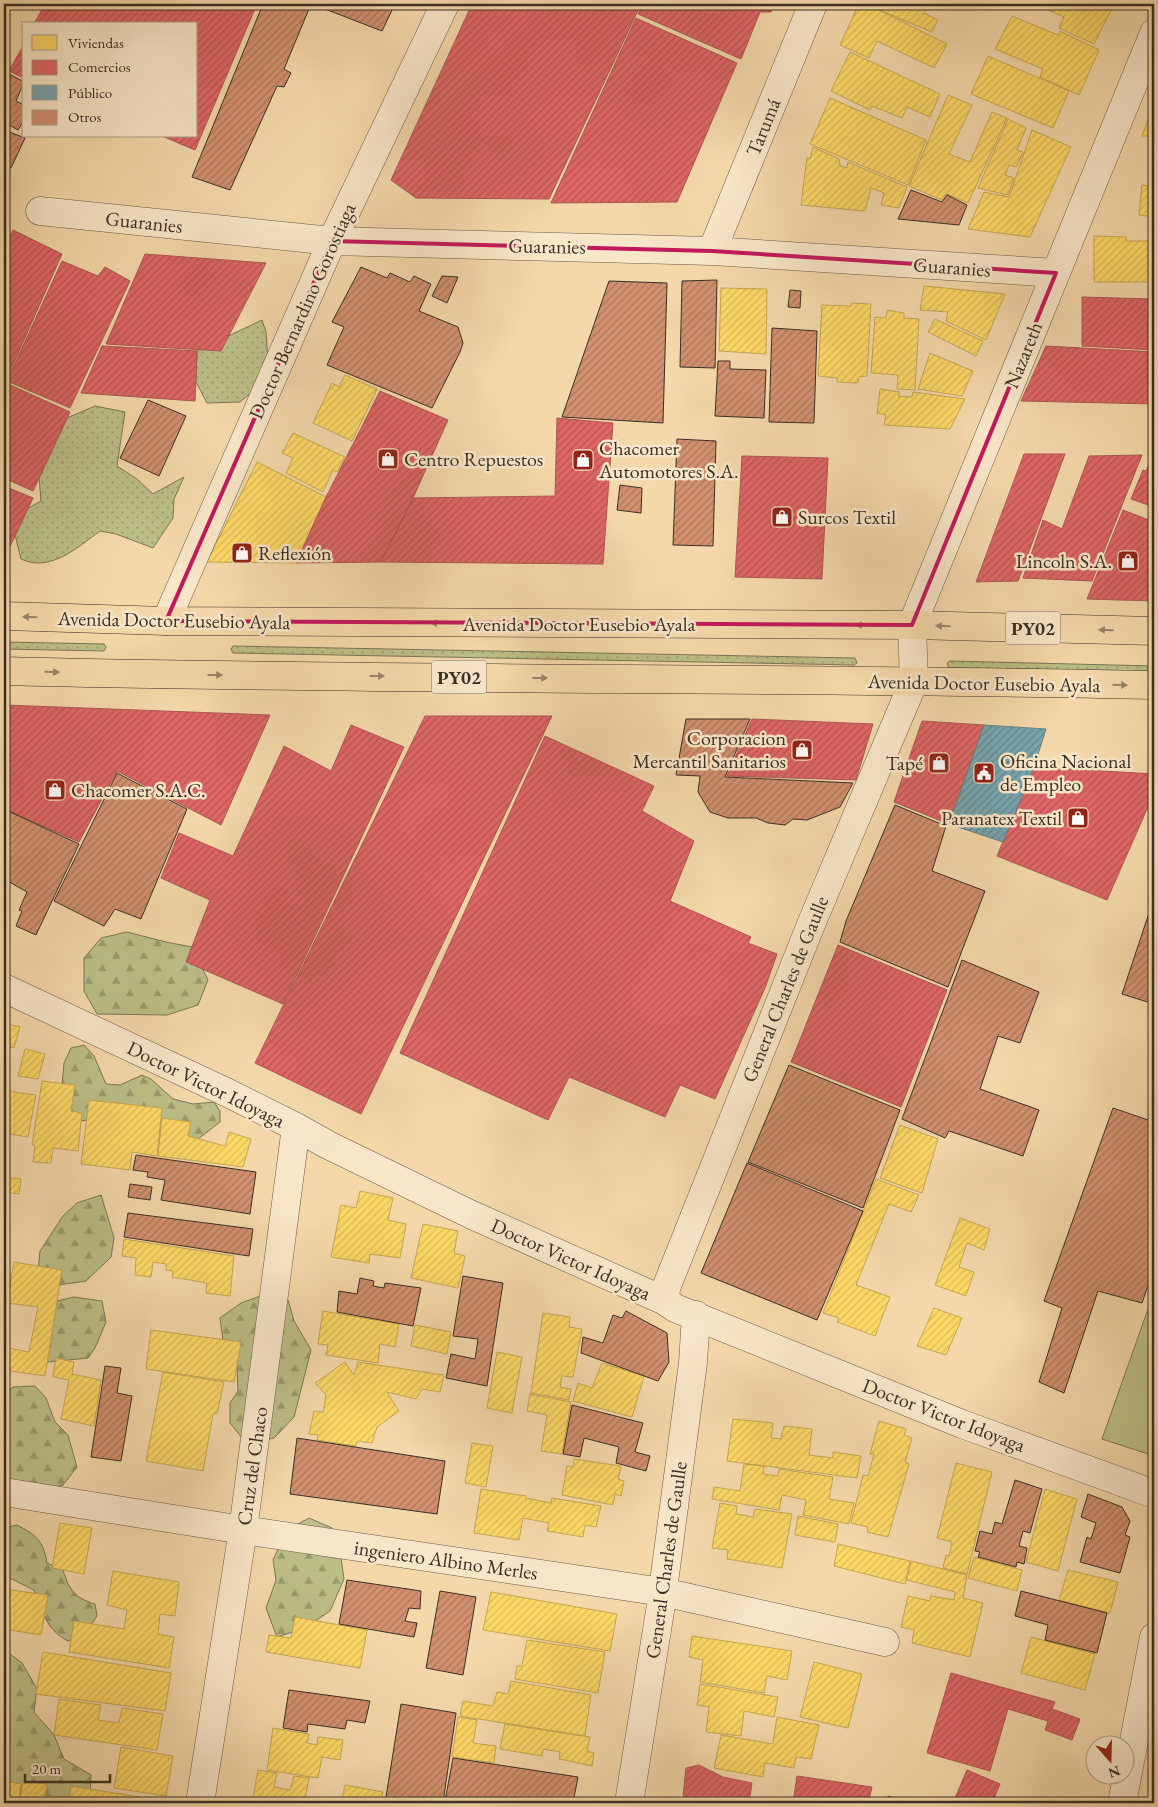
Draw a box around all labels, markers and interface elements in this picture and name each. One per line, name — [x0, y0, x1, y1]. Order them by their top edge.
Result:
legend — [22, 22, 198, 138]
text: Viviendas — [68, 33, 124, 52]
text: Comercios — [68, 57, 131, 76]
text: Público — [68, 83, 112, 102]
street label: Tarumá — [740, 94, 786, 160]
text: Otros — [68, 107, 102, 126]
street label: Doctor Bernardino Gorostiaga — [242, 199, 362, 423]
street label: Guaranies — [104, 205, 184, 239]
street label: Guaranies — [508, 232, 586, 260]
street label: Guaranies — [912, 251, 992, 283]
street label: Nazareth — [998, 318, 1048, 392]
place label: Chacomer Automotores S.A. — [598, 435, 738, 484]
place label: Centro Repuestos — [404, 446, 543, 472]
shop icon: Centro Repuestos — [376, 447, 400, 471]
shop icon: Chacomer Automotores S.A. — [571, 448, 595, 472]
place label: Surcos Textil — [798, 504, 896, 530]
shop icon: Surcos Textil — [770, 505, 794, 529]
place label: Reflexión — [258, 540, 332, 566]
shop icon: Reflexión — [230, 541, 254, 565]
place label: Lincoln S.A. — [1016, 548, 1112, 574]
shop icon: Lincoln S.A. — [1116, 549, 1140, 573]
street label: Avenida Doctor Eusebio Ayala — [56, 605, 291, 635]
street label: Avenida Doctor Eusebio Ayala — [462, 611, 695, 637]
road number: PY02 — [1006, 612, 1060, 644]
one-way arrow — [22, 613, 38, 621]
one-way arrow — [430, 619, 446, 627]
one-way arrow — [855, 621, 871, 629]
one-way arrow — [935, 622, 951, 630]
one-way arrow — [1097, 625, 1113, 633]
road number: PY02 — [432, 660, 486, 694]
one-way arrow — [45, 668, 61, 676]
street label: Avenida Doctor Eusebio Ayala — [866, 668, 1101, 698]
one-way arrow — [207, 671, 223, 679]
one-way arrow — [370, 672, 386, 680]
one-way arrow — [532, 674, 548, 682]
one-way arrow — [1112, 681, 1128, 689]
place label: Corporacion Mercantil Sanitarios — [633, 725, 786, 774]
shop icon: Corporacion Mercantil Sanitarios — [790, 738, 814, 762]
place label: Oficina Nacional de Empleo — [1000, 748, 1131, 797]
place label: Tapé — [886, 750, 923, 776]
shop icon: Tapé — [927, 751, 951, 775]
public building icon: Oficina Nacional de Empleo — [972, 761, 996, 785]
place label: Chacomer S.A.C. — [71, 777, 206, 803]
shop icon: Chacomer S.A.C. — [43, 778, 67, 802]
place label: Paranatex Textil — [941, 805, 1062, 831]
shop icon: Paranatex Textil — [1066, 806, 1090, 830]
street label: General Charles de Gaulle — [736, 892, 834, 1086]
street label: Doctor Victor Idoyaga — [123, 1035, 289, 1133]
street label: Doctor Victor Idoyaga — [487, 1212, 655, 1306]
street label: Doctor Victor Idoyaga — [859, 1372, 1029, 1458]
street label: Cruz del Chaco — [231, 1405, 273, 1527]
street label: General Charles de Gaulle — [639, 1460, 693, 1660]
street label: ingeniero Albino Merles — [352, 1534, 540, 1586]
north arrow — [1086, 1734, 1136, 1784]
scale bar — [25, 1752, 110, 1784]
text: 20 m — [32, 1759, 61, 1778]
text: N — [1105, 1762, 1123, 1783]

